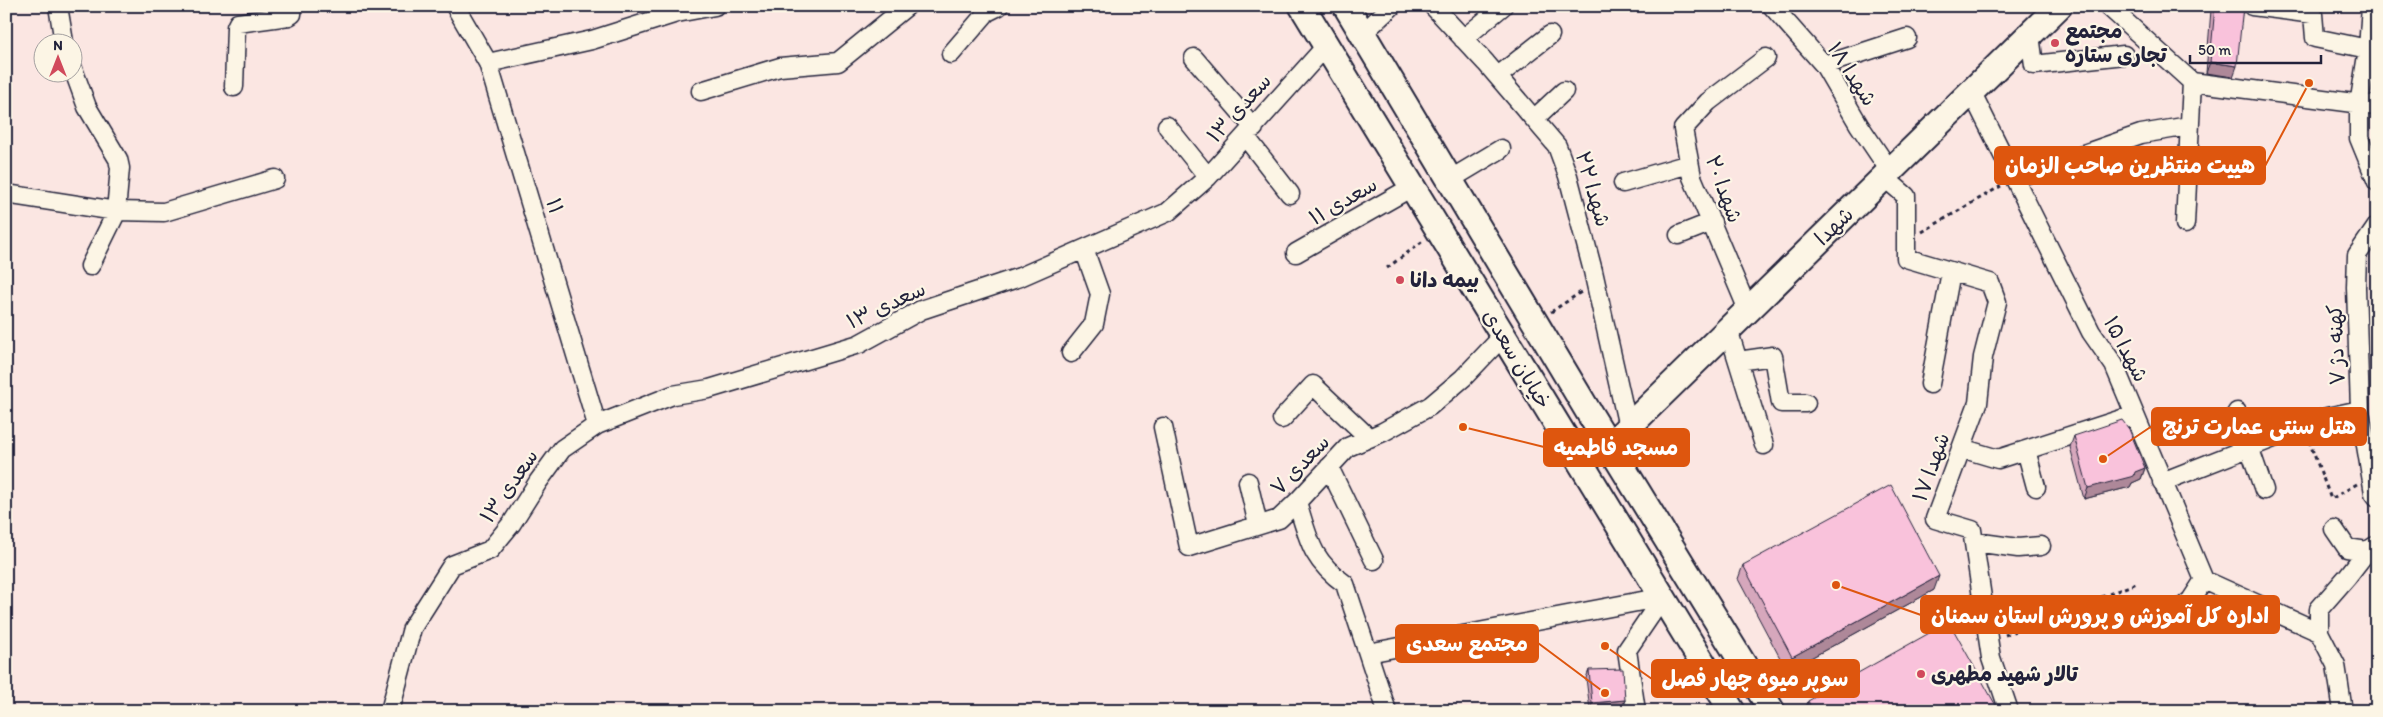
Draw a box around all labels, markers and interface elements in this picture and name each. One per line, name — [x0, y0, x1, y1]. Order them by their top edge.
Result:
place label: مجتمع تجاری ستاره — [2065, 18, 2168, 67]
north arrow — [32, 32, 82, 82]
scale bar — [2190, 32, 2322, 64]
text: N — [53, 37, 63, 54]
street label: شهدا ۱۸ — [1823, 37, 1882, 110]
marker: مجتمع تجاری ستاره — [2049, 37, 2061, 49]
text: 50 m — [2198, 41, 2231, 59]
street label: سعدی ۱۳ — [1201, 68, 1276, 147]
callout: هییت منتظرین صاحب الزمان — [1995, 147, 2265, 184]
street label: شهدا ۲۲ — [1571, 148, 1616, 229]
street label: شهدا ۲۰ — [1701, 152, 1748, 226]
text: هییت منتظرین صاحب الزمان — [2005, 152, 2255, 179]
street label: سعدی ۱۱ — [1304, 171, 1381, 230]
street label: ۱۱ — [541, 195, 570, 217]
street label: شهدا — [1809, 201, 1858, 250]
place label: بیمه دانا — [1410, 267, 1479, 293]
marker: بیمه دانا — [1394, 274, 1406, 286]
street label: سعدی ۱۳ — [842, 275, 929, 334]
street label: کهنه دژ ۷ — [2322, 304, 2349, 386]
street label: خیابان سعدی — [1477, 305, 1557, 413]
street label: شهدا ۱۵ — [2099, 312, 2154, 386]
callout: هتل سنتی عمارت ترنج — [2152, 408, 2366, 445]
text: هتل سنتی عمارت ترنج — [2162, 413, 2356, 441]
street label: سعدی ۷ — [1265, 429, 1334, 500]
callout: مسجد فاطمیه — [1544, 429, 1689, 466]
street label: شهدا ۱۷ — [1907, 429, 1954, 505]
text: مسجد فاطمیه — [1554, 434, 1678, 461]
street label: سعدی ۱۳ — [474, 444, 543, 527]
callout: اداره کل آموزش و پرورش استان سمنان — [1921, 596, 2279, 633]
text: اداره کل آموزش و پرورش استان سمنان — [1931, 602, 2269, 630]
callout: مجتمع سعدی — [1396, 625, 1538, 662]
text: مجتمع سعدی — [1406, 630, 1528, 659]
callout: سوپر میوه چهار فصل — [1652, 660, 1859, 697]
place label: تالار شهید مطهری — [1931, 661, 2079, 687]
text: سوپر میوه چهار فصل — [1661, 665, 1849, 693]
marker: تالار شهید مطهری — [1915, 668, 1927, 680]

